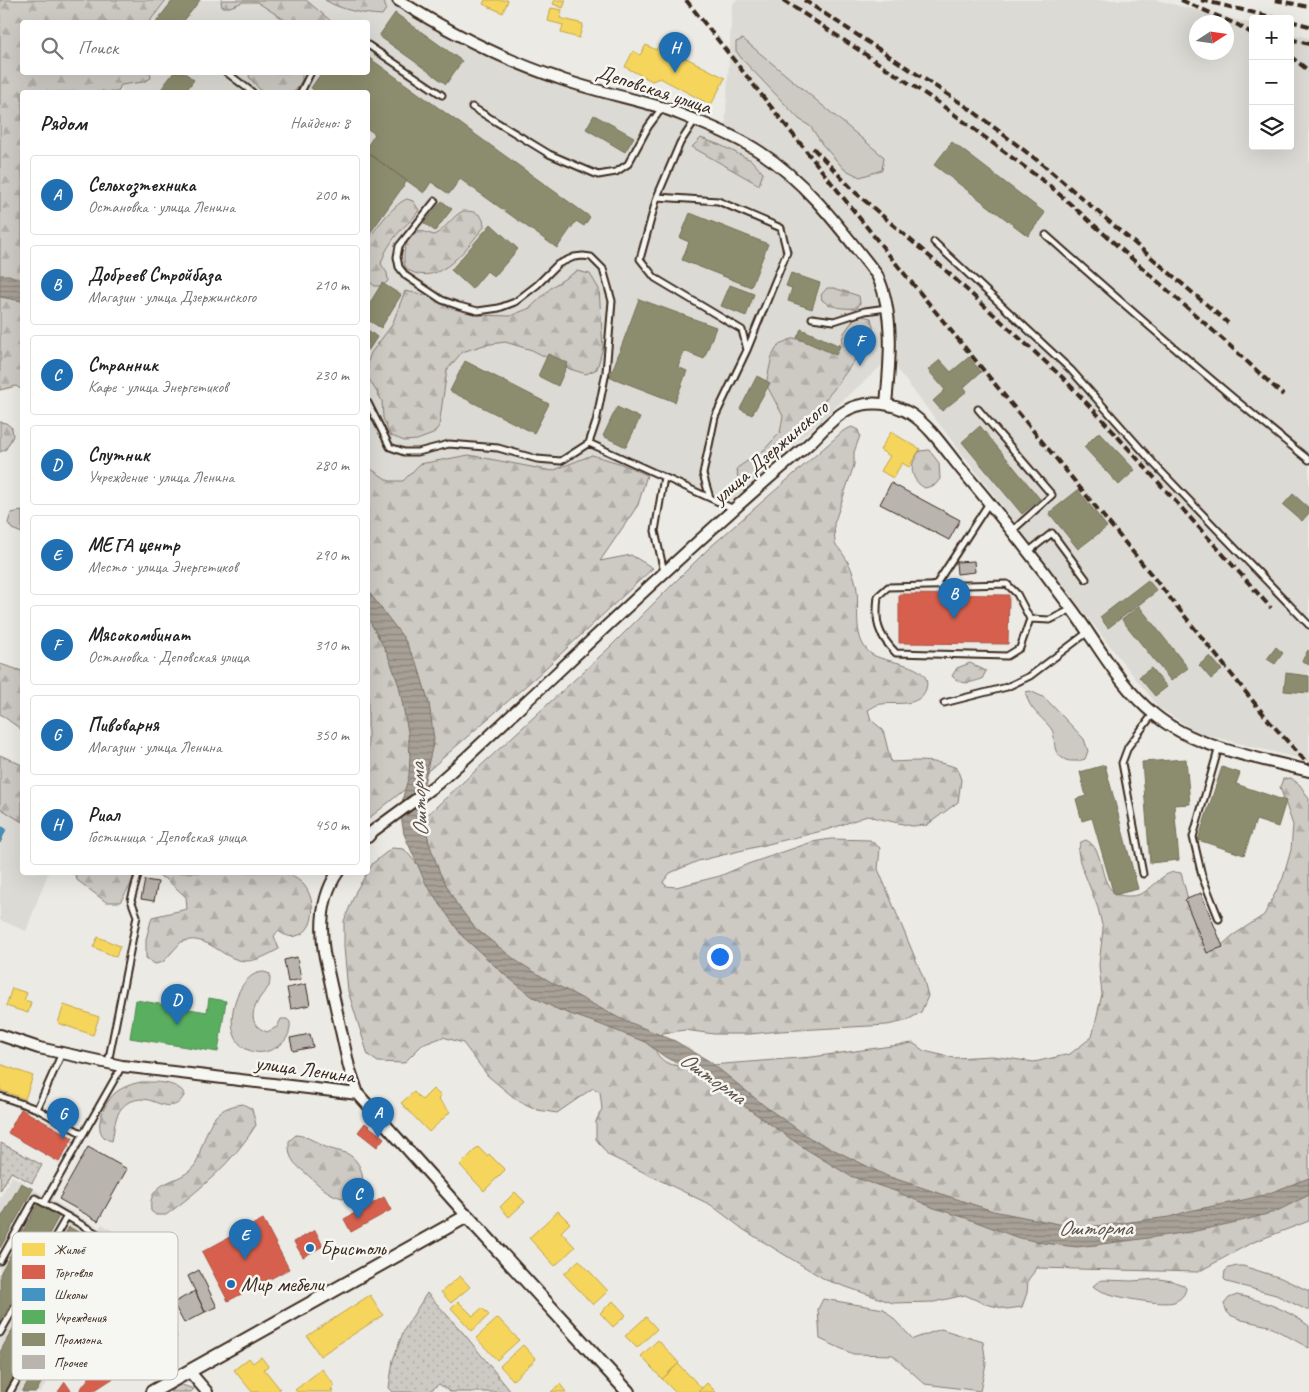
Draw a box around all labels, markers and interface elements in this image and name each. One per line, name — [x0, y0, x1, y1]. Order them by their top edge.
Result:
north arrow — [1189, 15, 1234, 60]
map controls — [1249, 15, 1294, 150]
button: + — [1249, 15, 1294, 60]
search box — [20, 20, 370, 75]
pin: H — [659, 32, 691, 73]
icon: search — [38, 34, 66, 62]
text: Поиск — [78, 36, 118, 60]
street label: Деповская улица — [593, 58, 716, 120]
button: − — [1249, 60, 1294, 105]
button: layers — [1249, 105, 1294, 150]
text: Рядом — [40, 110, 87, 136]
text: Найдено: 8 — [290, 113, 350, 133]
text: Сельхозтехника — [88, 173, 196, 197]
text: A — [53, 185, 61, 205]
text: 200 m — [315, 185, 349, 205]
text: Остановка · улица Ленина — [88, 197, 235, 217]
text: Добреев Стройбаза — [88, 263, 221, 287]
text: B — [53, 275, 61, 295]
text: 210 m — [315, 275, 349, 295]
text: Магазин · улица Дзержинского — [88, 287, 256, 307]
pin: F — [844, 325, 876, 366]
text: Странник — [88, 353, 158, 377]
text: C — [53, 365, 61, 385]
text: 230 m — [315, 365, 349, 385]
text: Кафе · улица Энергетиков — [88, 377, 228, 397]
street label: улица Дзержинского — [705, 393, 835, 511]
text: Спутник — [88, 443, 149, 467]
text: D — [52, 455, 62, 475]
text: 280 m — [315, 455, 349, 475]
text: Учреждение · улица Ленина — [88, 467, 234, 487]
text: МЕГА центр — [88, 533, 179, 557]
text: E — [53, 545, 61, 565]
text: 290 m — [315, 545, 349, 565]
text: Место · улица Энергетиков — [88, 557, 237, 577]
pin: B — [938, 578, 970, 619]
text: Мясокомбинат — [88, 623, 191, 647]
text: F — [53, 635, 61, 655]
text: 310 m — [315, 635, 349, 655]
text: Остановка · Деповская улица — [88, 647, 249, 667]
text: Пивоварня — [88, 713, 159, 737]
text: G — [53, 725, 61, 745]
text: 350 m — [315, 725, 349, 745]
text: Магазин · улица Ленина — [88, 737, 221, 757]
water label: Ошторма — [403, 760, 435, 837]
text: Риал — [88, 803, 120, 827]
text: H — [52, 815, 62, 835]
text: 450 m — [315, 815, 349, 835]
text: Гостиница · Деповская улица — [88, 827, 247, 847]
your location — [707, 944, 733, 970]
pin: D — [161, 984, 193, 1025]
water label: Ошторма — [674, 1045, 752, 1112]
street label: улица Ленина — [252, 1049, 359, 1089]
pin: A — [362, 1097, 394, 1138]
pin: G — [47, 1098, 79, 1139]
pin: C — [342, 1178, 374, 1219]
water label: Ошторма — [1058, 1214, 1134, 1242]
pin: E — [229, 1219, 261, 1260]
legend — [12, 1232, 178, 1380]
place label: Бристоль — [320, 1235, 387, 1261]
text: Жильё — [54, 1241, 87, 1258]
marker: Бристоль — [304, 1242, 316, 1254]
text: Торговля — [54, 1264, 93, 1281]
place label: Мир мебели — [241, 1271, 325, 1297]
marker: Мир мебели — [225, 1278, 237, 1290]
text: Школы — [54, 1286, 88, 1303]
text: Учреждения — [54, 1309, 107, 1326]
text: Промзона — [54, 1331, 102, 1348]
text: Прочее — [54, 1354, 88, 1371]

